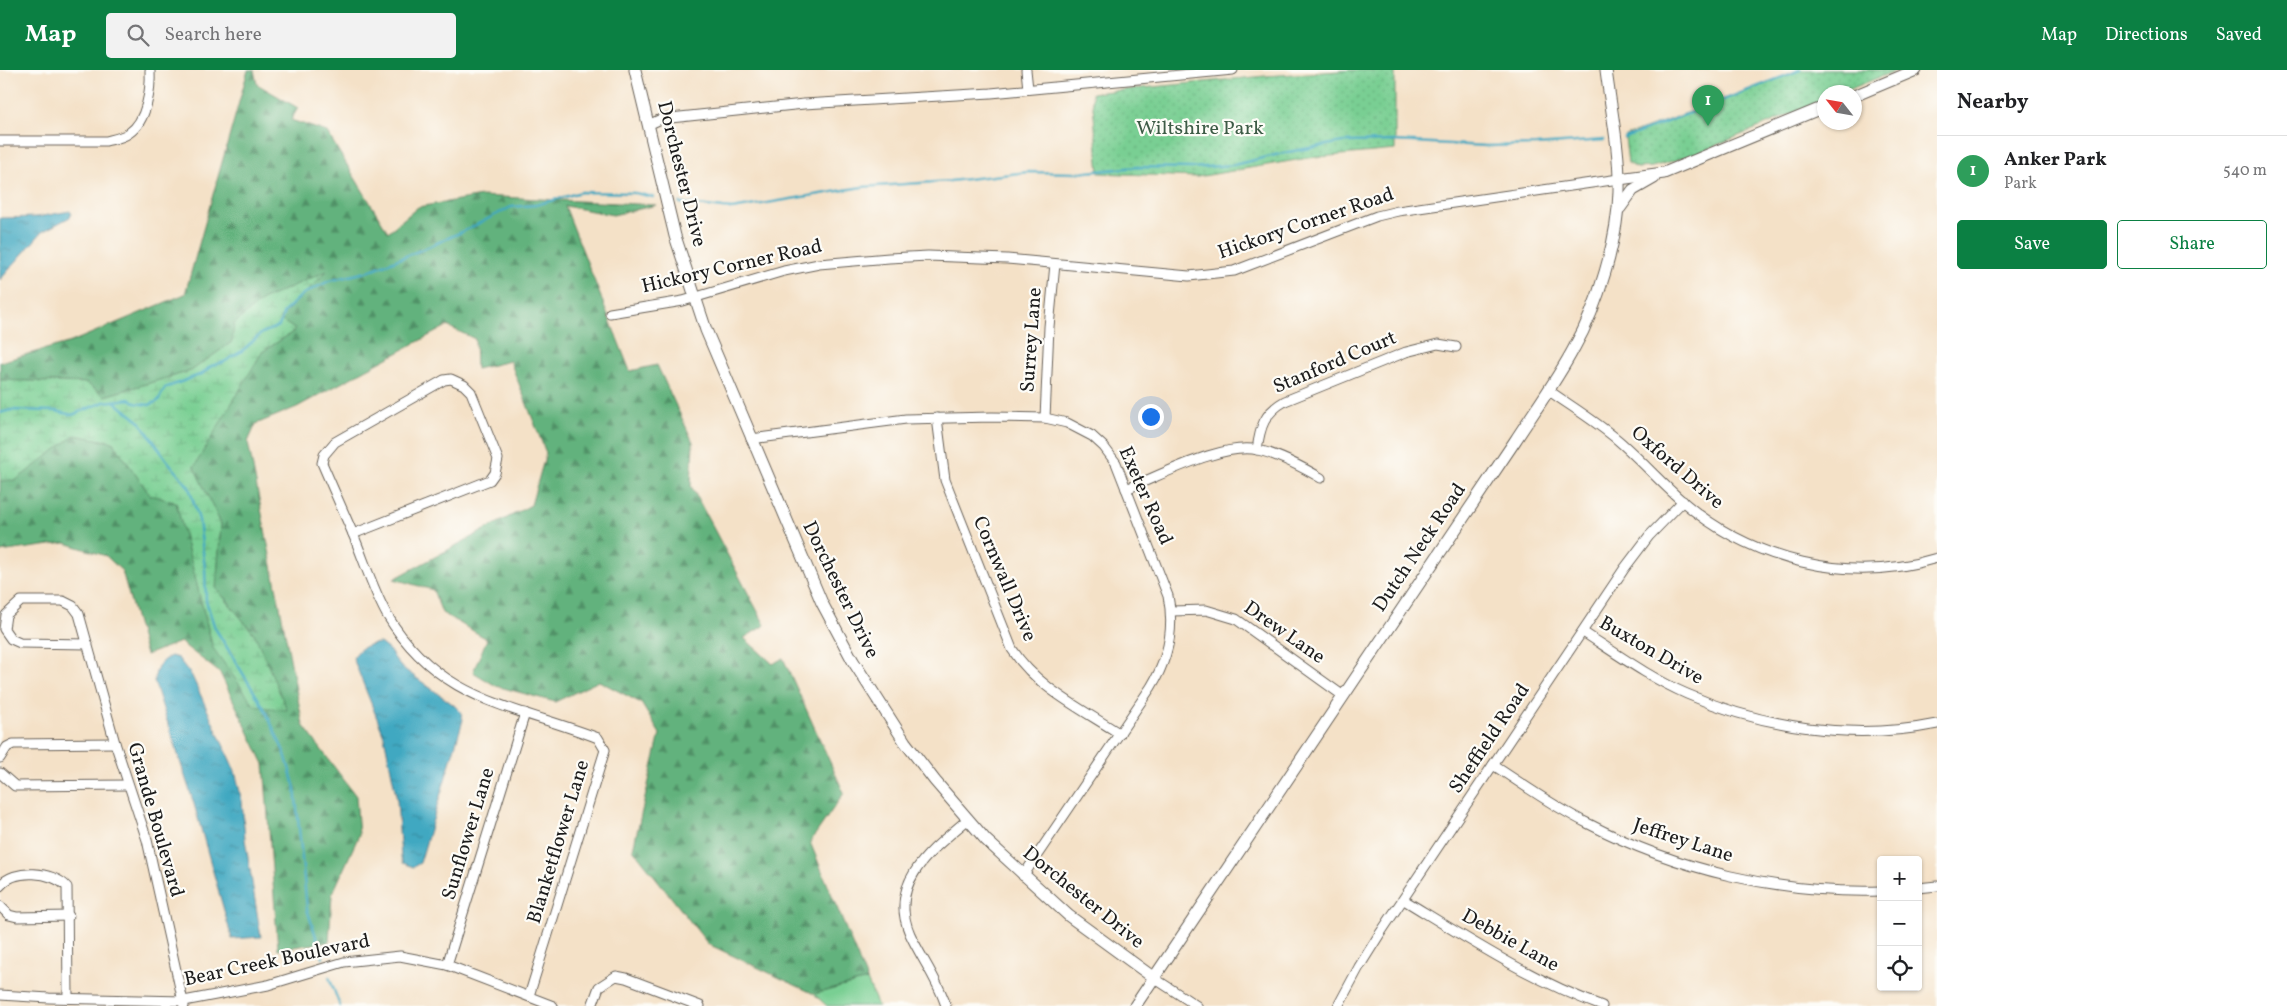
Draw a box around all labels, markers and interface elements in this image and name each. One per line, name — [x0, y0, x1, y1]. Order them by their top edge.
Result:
search box — [106, 13, 456, 58]
text: Map — [25, 18, 76, 52]
icon: search — [124, 21, 152, 49]
text: Search here — [164, 22, 262, 48]
text: Map — [2041, 23, 2077, 48]
text: Directions — [2105, 23, 2188, 48]
text: Saved — [2216, 23, 2262, 48]
pin: 1 — [1692, 85, 1724, 126]
north arrow — [1817, 85, 1862, 130]
text: Nearby — [1957, 88, 2028, 117]
street label: Dorchester Drive — [649, 98, 713, 250]
park label: Wiltshire Park — [1136, 115, 1264, 143]
text: Anker Park — [2004, 147, 2107, 173]
text: 1 — [1970, 160, 1976, 182]
text: 540 m — [2223, 160, 2267, 182]
text: Park — [2004, 173, 2037, 195]
street label: Hickory Corner Road — [1214, 181, 1398, 267]
button: Save — [1957, 220, 2107, 269]
button: Share — [2117, 220, 2267, 269]
street label: Hickory Corner Road — [639, 233, 825, 301]
street label: Surrey Lane — [1014, 287, 1050, 393]
street label: Stanford Court — [1269, 324, 1401, 402]
your location — [1138, 404, 1164, 430]
street label: Oxford Drive — [1624, 420, 1730, 516]
street label: Exeter Road — [1111, 442, 1179, 550]
street label: Dutch Neck Road — [1366, 478, 1474, 618]
street label: Cornwall Drive — [965, 512, 1043, 646]
street label: Dorchester Drive — [795, 517, 885, 663]
street label: Drew Lane — [1238, 595, 1330, 671]
street label: Buxton Drive — [1594, 610, 1708, 692]
street label: Sheffield Road — [1443, 678, 1537, 800]
street label: Grande Boulevard — [120, 739, 190, 901]
street label: Blanketflower Lane — [521, 757, 597, 927]
street label: Sunflower Lane — [436, 764, 502, 904]
street label: Jeffrey Lane — [1629, 812, 1737, 870]
street label: Dorchester Drive — [1016, 840, 1150, 956]
map controls — [1877, 856, 1922, 991]
button: + — [1877, 856, 1922, 901]
button: − — [1877, 901, 1922, 946]
street label: Debbie Lane — [1456, 903, 1564, 979]
street label: Bear Creek Boulevard — [181, 928, 373, 994]
button: locate — [1877, 946, 1922, 991]

